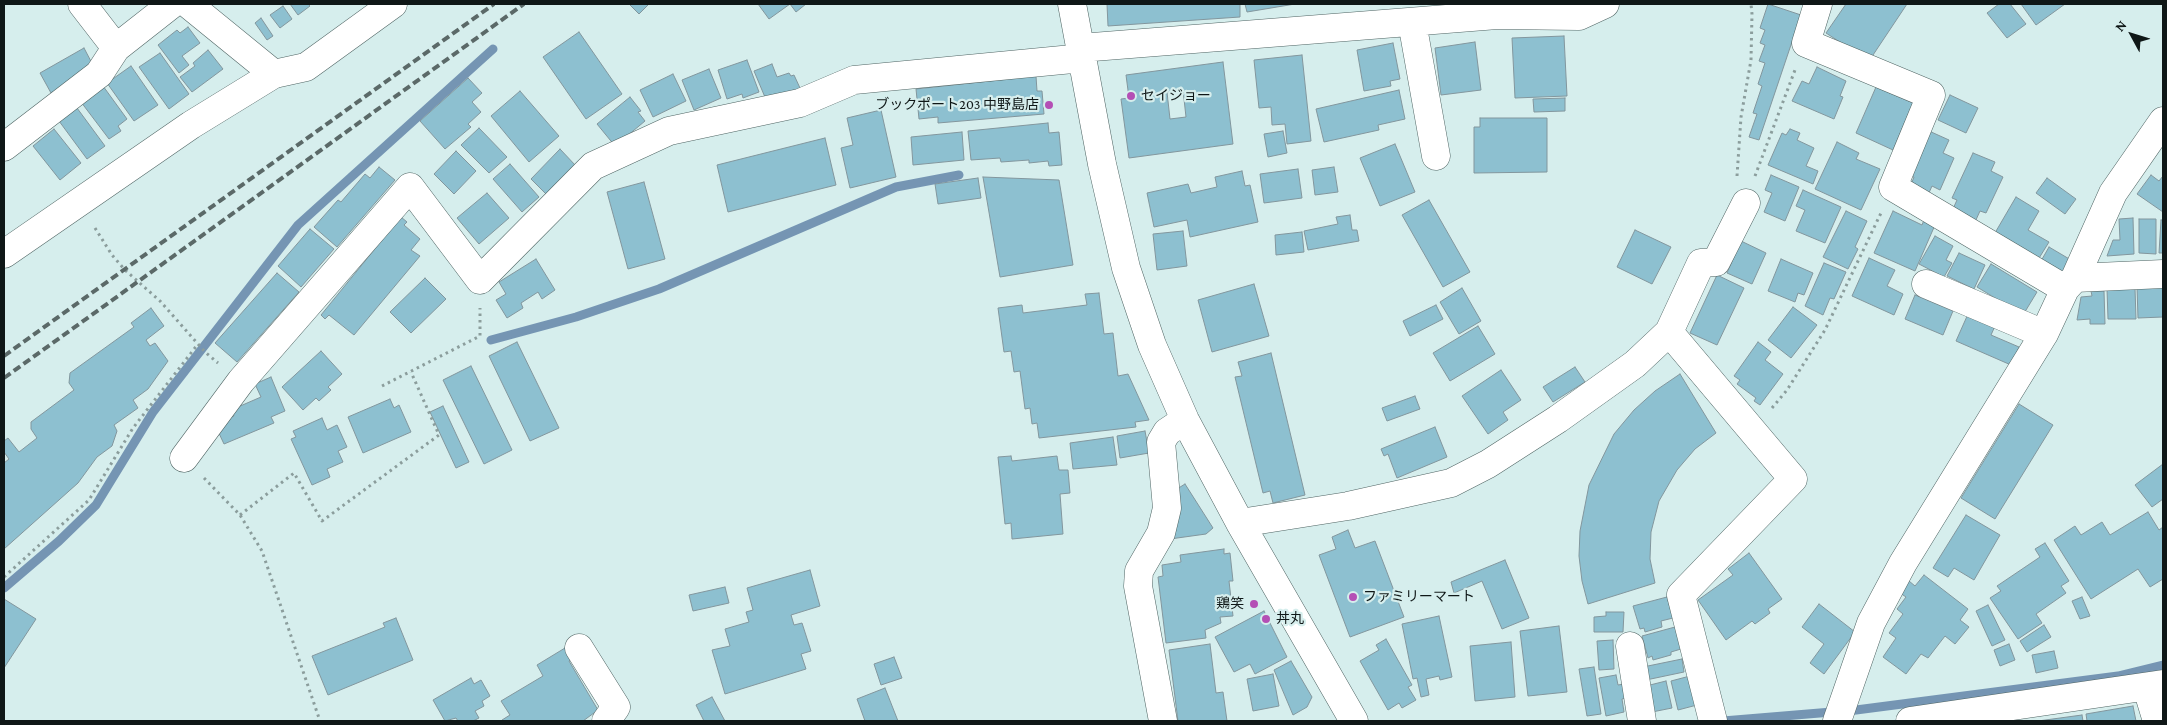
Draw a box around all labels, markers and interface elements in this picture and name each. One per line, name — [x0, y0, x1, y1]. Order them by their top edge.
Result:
north arrow — [2107, 10, 2157, 60]
text: N — [2111, 17, 2130, 34]
place label: セイジョー — [1141, 88, 1211, 104]
marker: セイジョー — [1125, 90, 1137, 102]
place label: ブックポート203 中野島店 — [875, 97, 1039, 113]
marker: ブックポート203 中野島店 — [1043, 99, 1055, 111]
place label: ファミリーマート — [1363, 589, 1475, 605]
marker: ファミリーマート — [1347, 591, 1359, 603]
place label: 鶏笑 — [1216, 596, 1244, 612]
marker: 鶏笑 — [1248, 598, 1260, 610]
place label: 丼丸 — [1276, 611, 1304, 627]
marker: 丼丸 — [1260, 613, 1272, 625]

